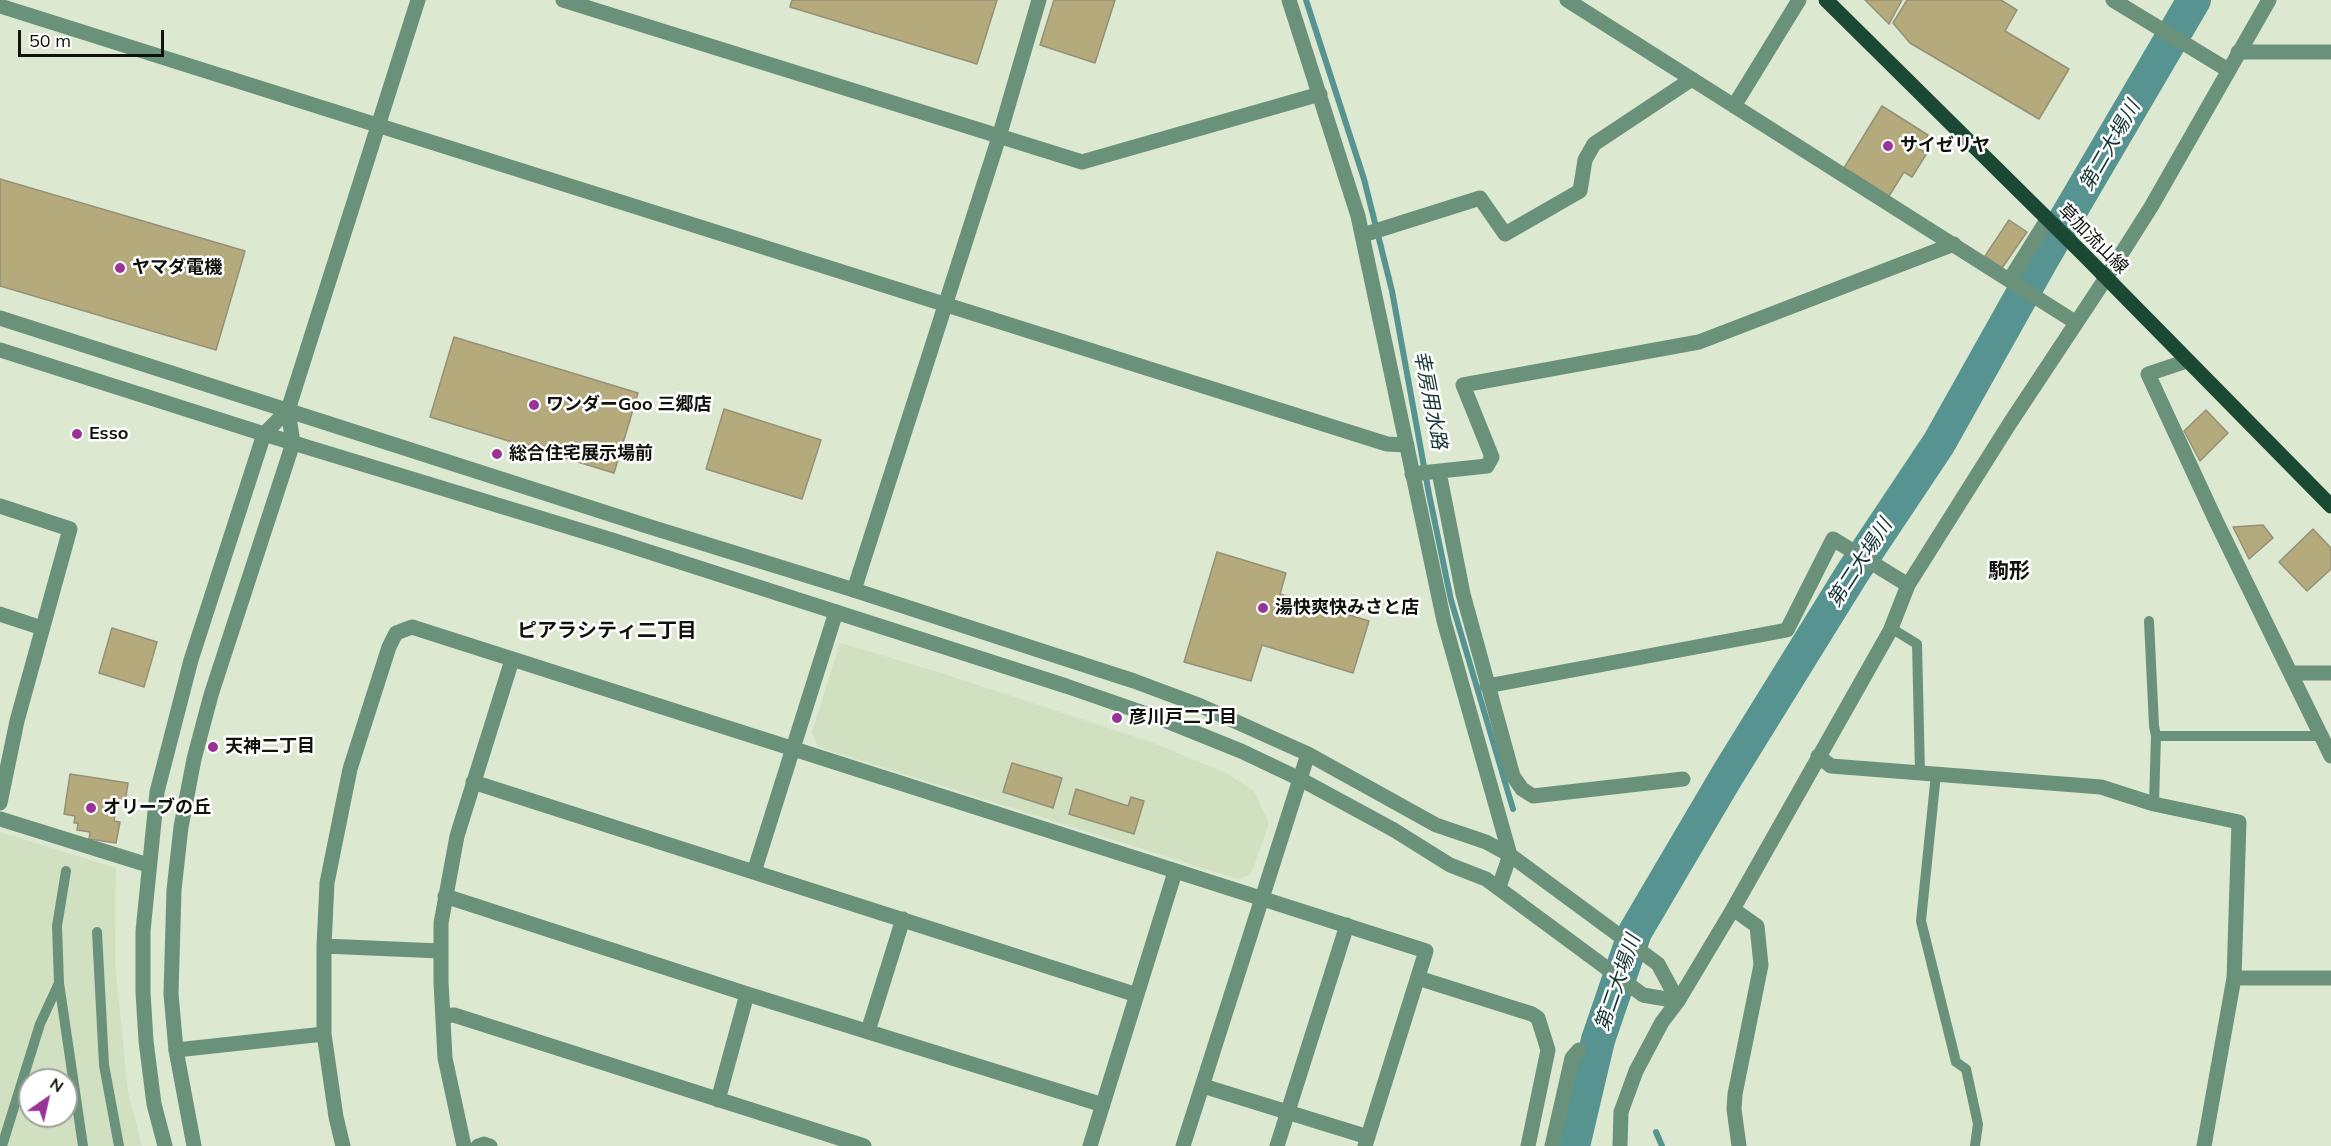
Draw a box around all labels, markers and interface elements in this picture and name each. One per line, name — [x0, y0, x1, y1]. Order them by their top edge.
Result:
scale bar — [21, 18, 166, 56]
text: 50 m — [29, 29, 71, 52]
water label: 第二大場川 — [2075, 97, 2145, 195]
place label: サイゼリヤ — [1900, 135, 1990, 157]
marker: サイゼリヤ — [1881, 139, 1895, 153]
street label: 草加流山線 — [2054, 200, 2132, 278]
place label: ヤマダ電機 — [132, 257, 222, 279]
marker: ヤマダ電機 — [113, 261, 127, 275]
water label: 幸房用水路 — [1409, 349, 1451, 451]
place label: ワンダーGoo 三郷店 — [546, 394, 712, 416]
marker: ワンダーGoo 三郷店 — [527, 398, 541, 412]
place label: Esso — [89, 423, 128, 445]
marker: Esso — [70, 427, 84, 441]
place label: 総合住宅展示場前 — [509, 443, 653, 465]
marker: 総合住宅展示場前 — [490, 447, 504, 461]
water label: 第二大場川 — [1823, 515, 1897, 611]
district label: 駒形 — [1988, 559, 2030, 585]
place label: 湯快爽快みさと店 — [1275, 597, 1419, 619]
marker: 湯快爽快みさと店 — [1256, 601, 1270, 615]
district label: ピアラシティ二丁目 — [517, 619, 697, 643]
place label: 彦川戸二丁目 — [1129, 707, 1237, 729]
marker: 彦川戸二丁目 — [1110, 711, 1124, 725]
place label: 天神二丁目 — [225, 736, 315, 758]
marker: 天神二丁目 — [206, 740, 220, 754]
place label: オリーブの丘 — [103, 797, 211, 819]
marker: オリーブの丘 — [84, 801, 98, 815]
water label: 第二大場川 — [1590, 932, 1646, 1034]
north arrow — [18, 1068, 78, 1128]
text: N — [46, 1073, 68, 1096]

